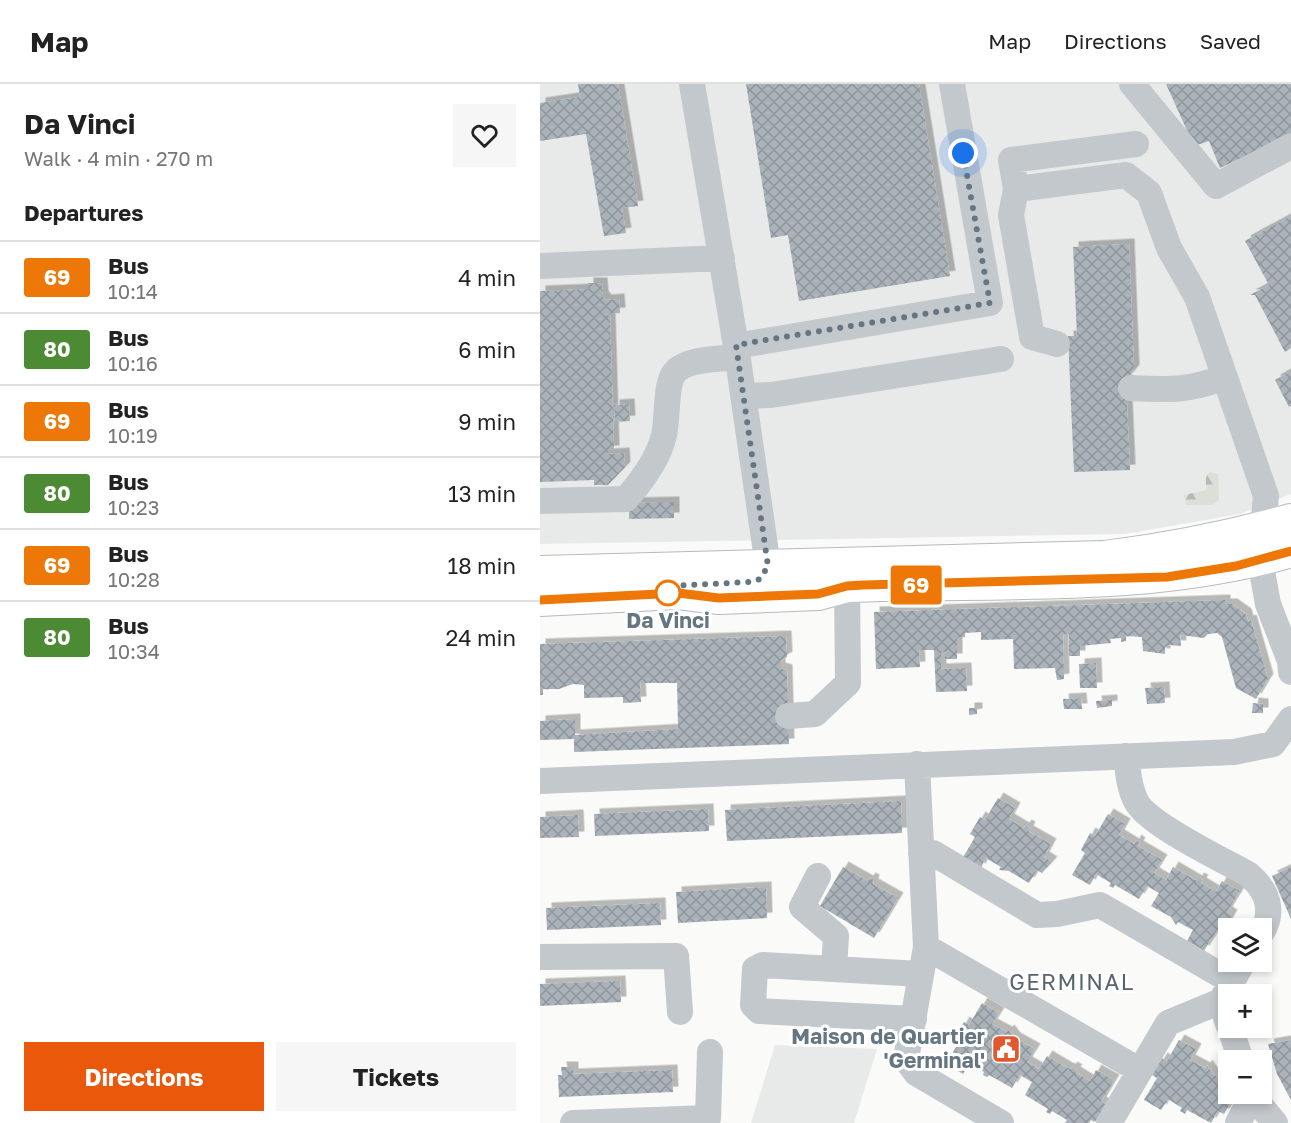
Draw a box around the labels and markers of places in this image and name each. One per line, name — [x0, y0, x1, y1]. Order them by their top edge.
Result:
marker: Da Vinci — [655, 580, 681, 606]
place label: Da Vinci — [626, 607, 710, 633]
place label: Maison de Quartier 'Germinal' — [791, 1023, 985, 1073]
public building icon: Maison de Quartier 'Germinal' — [990, 1033, 1022, 1065]

